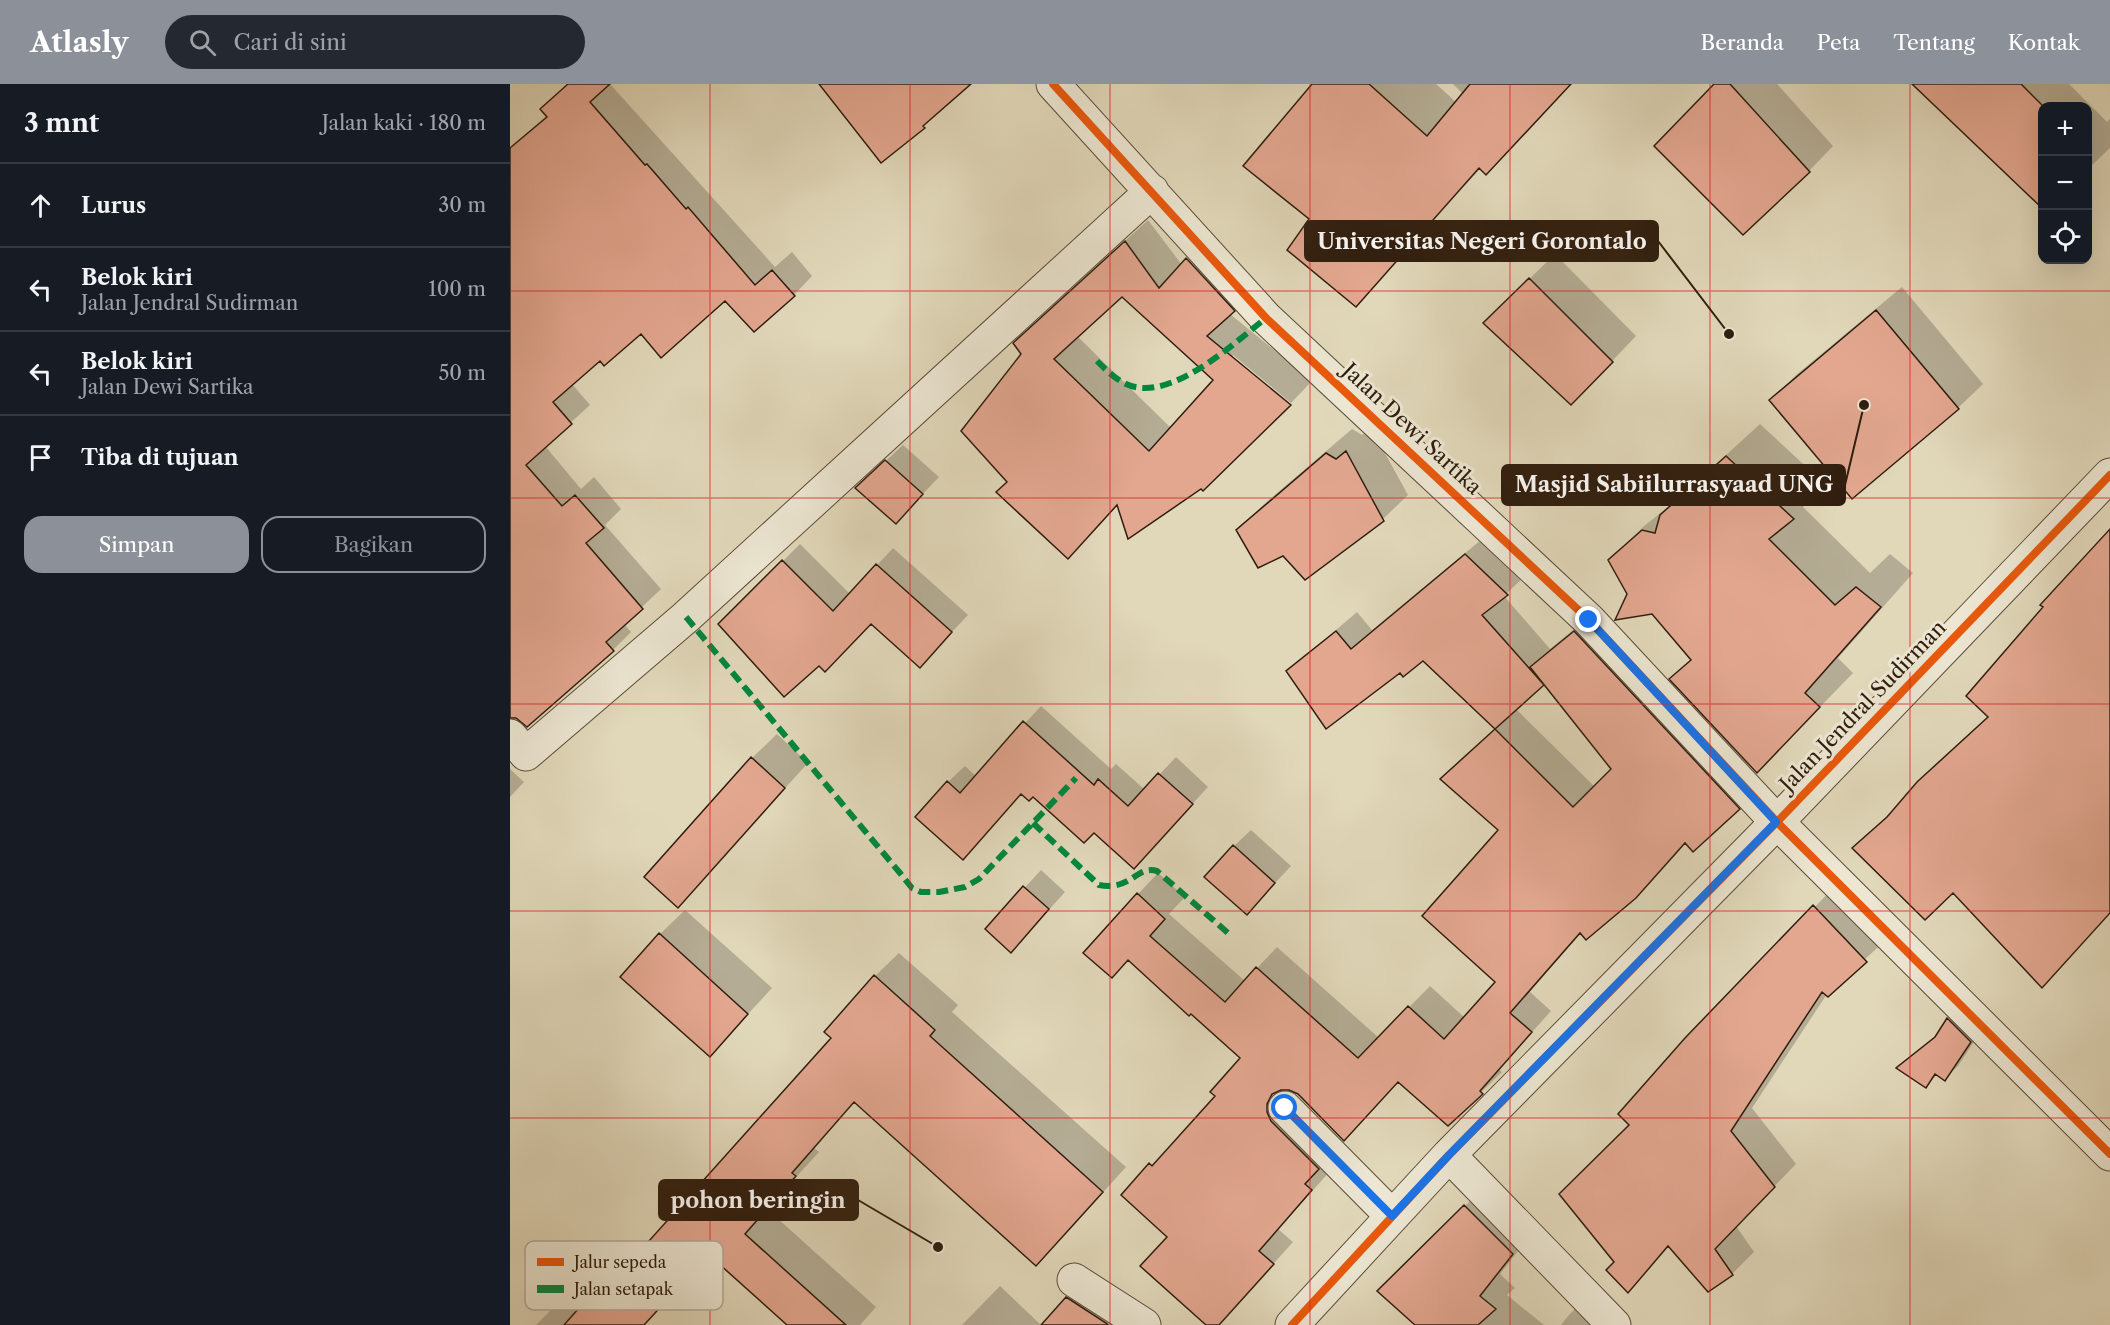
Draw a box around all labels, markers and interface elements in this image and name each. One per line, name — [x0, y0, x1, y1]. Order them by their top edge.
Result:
search box — [165, 15, 585, 69]
text: Atlasly — [30, 25, 129, 59]
icon: search — [186, 26, 219, 59]
text: Cari di sini — [234, 29, 347, 56]
text: Beranda — [1701, 30, 1784, 55]
text: Peta — [1817, 30, 1860, 55]
text: Tentang — [1893, 30, 1975, 55]
text: Kontak — [2008, 30, 2080, 55]
map controls — [2038, 102, 2092, 264]
button: + — [2038, 102, 2092, 156]
text: 3 mnt — [24, 107, 99, 139]
text: Jalan kaki · 180 m — [322, 111, 486, 135]
button: − — [2038, 156, 2092, 210]
icon: ahead — [24, 189, 57, 222]
text: Lurus — [81, 192, 146, 219]
text: 30 m — [438, 193, 486, 217]
button: locate — [2038, 210, 2092, 264]
callout: Universitas Negeri Gorontalo — [1305, 221, 1658, 261]
text: Universitas Negeri Gorontalo — [1317, 228, 1647, 255]
text: Belok kiri — [81, 264, 193, 291]
icon: left — [24, 273, 57, 306]
text: 100 m — [428, 277, 486, 301]
text: Jalan Jendral Sudirman — [81, 291, 298, 315]
text: Belok kiri — [81, 348, 193, 375]
street label: Jalan Dewi Sartika — [1335, 356, 1488, 500]
icon: left — [24, 357, 57, 390]
text: 50 m — [439, 361, 486, 385]
text: Jalan Dewi Sartika — [81, 375, 253, 399]
icon: arrive — [24, 441, 57, 474]
text: Tiba di tujuan — [81, 444, 239, 471]
callout: Masjid Sabiilurrasyaad UNG — [1502, 465, 1845, 505]
text: Masjid Sabiilurrasyaad UNG — [1515, 471, 1834, 498]
button: Simpan — [24, 516, 249, 573]
button: Bagikan — [261, 516, 486, 573]
route end — [1575, 606, 1601, 632]
street label: Jalan Jendral Sudirman — [1772, 615, 1951, 799]
route start — [1271, 1094, 1297, 1120]
callout: pohon beringin — [659, 1180, 858, 1220]
text: pohon beringin — [670, 1187, 846, 1214]
legend — [525, 1241, 723, 1310]
text: Jalur sepeda — [571, 1252, 667, 1272]
text: Jalan setapak — [571, 1279, 674, 1299]

